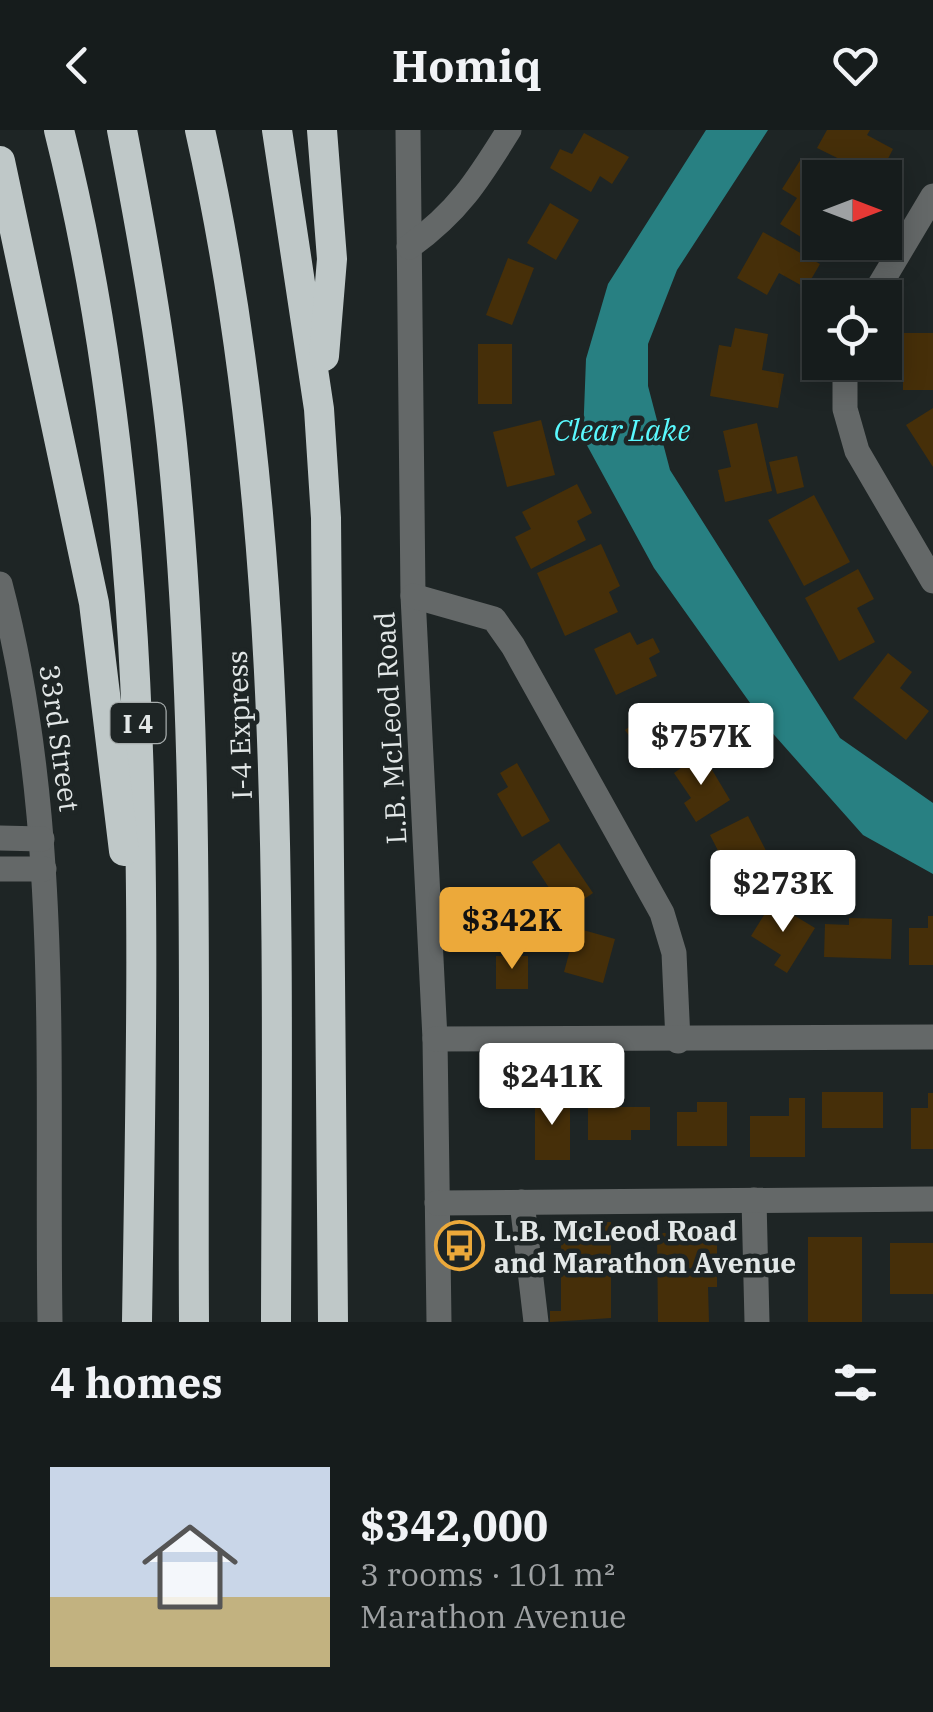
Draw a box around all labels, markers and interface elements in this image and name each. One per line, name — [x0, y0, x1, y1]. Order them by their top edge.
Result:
text: Homiq — [392, 36, 541, 94]
icon: back — [50, 38, 105, 93]
icon: heart — [828, 38, 883, 93]
north arrow — [802, 160, 902, 260]
map controls — [802, 160, 902, 380]
button: locate — [802, 280, 902, 380]
water label: Clear Lake — [554, 410, 690, 449]
street label: L.B. McLeod Road — [365, 611, 415, 845]
street label: I-4 Express — [218, 650, 260, 800]
street label: 33rd Street — [31, 662, 89, 814]
road number: I 4 — [110, 703, 166, 743]
pin: $757K — [631, 703, 771, 788]
text: $757K — [650, 714, 752, 756]
pin: $273K — [713, 850, 853, 935]
text: $273K — [732, 861, 834, 903]
pin: $342K — [442, 887, 582, 972]
text: $342K — [461, 898, 563, 940]
pin: $241K — [482, 1043, 622, 1128]
text: $241K — [501, 1054, 603, 1096]
place label: L.B. McLeod Road and Marathon Avenue — [494, 1212, 796, 1281]
bus stop icon: L.B. McLeod Road and Marathon Avenue — [433, 1220, 485, 1272]
text: 4 homes — [50, 1355, 223, 1410]
icon: filters — [828, 1355, 883, 1410]
text: $342,000 — [360, 1498, 548, 1553]
icon: home — [130, 1507, 250, 1627]
text: 3 rooms · 101 m² — [360, 1553, 615, 1595]
text: Marathon Avenue — [360, 1595, 626, 1637]

